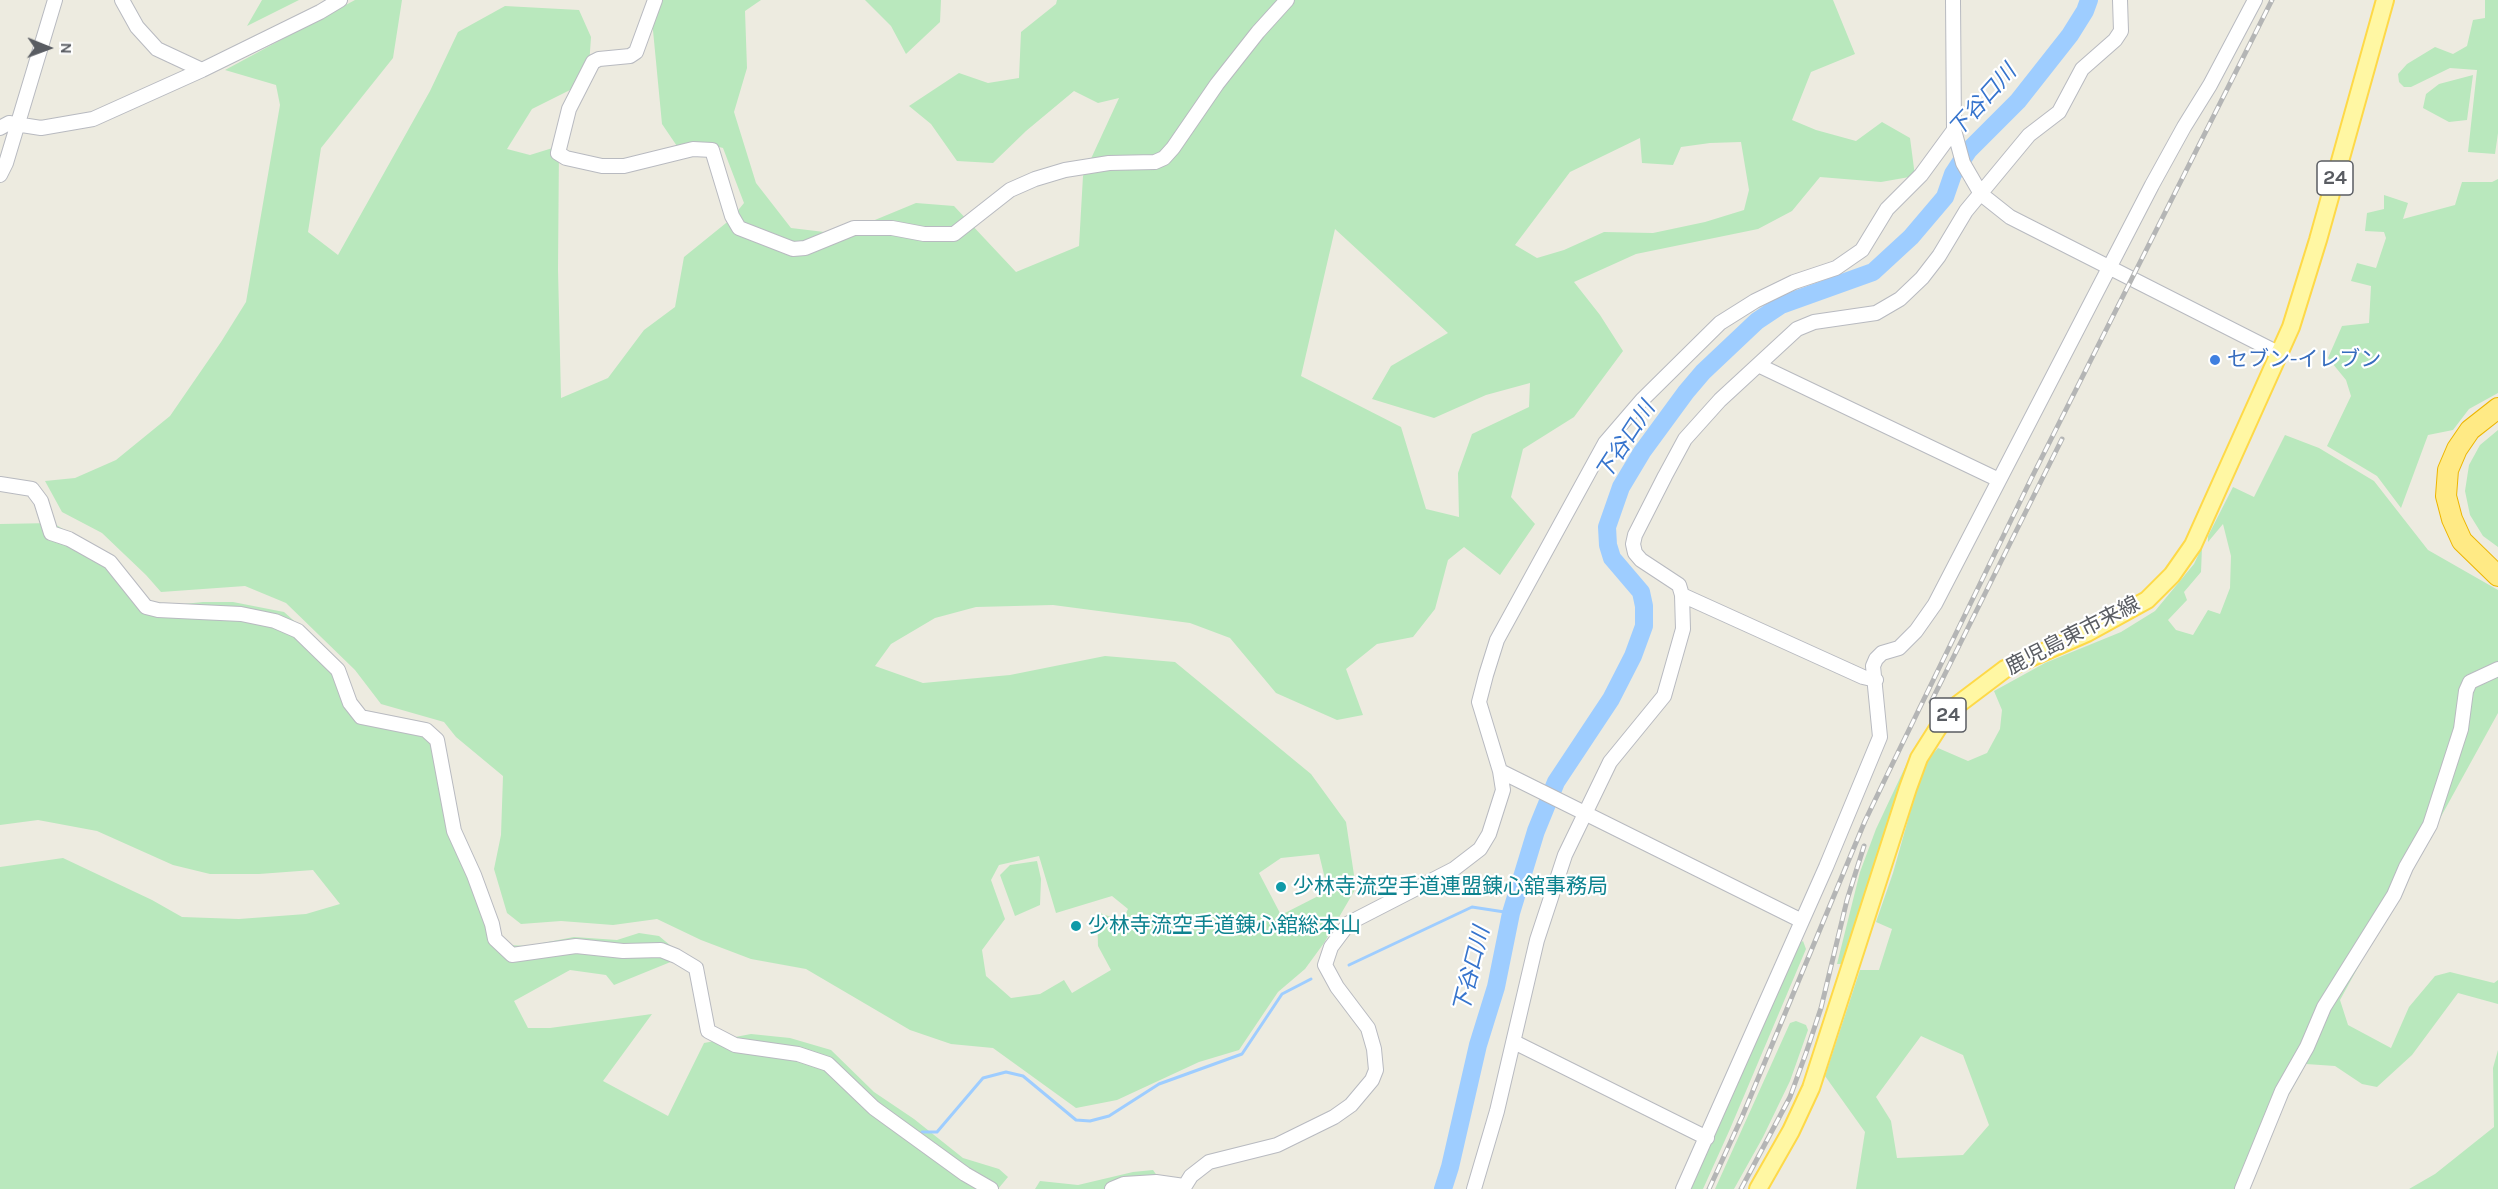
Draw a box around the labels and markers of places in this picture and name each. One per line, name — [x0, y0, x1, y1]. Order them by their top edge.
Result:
place label: セブン-イレブン — [2227, 347, 2381, 373]
marker: セブン-イレブン — [2208, 353, 2222, 367]
place label: 少林寺流空手道連盟錬心舘事務局 — [1293, 874, 1608, 900]
marker: 少林寺流空手道連盟錬心舘事務局 — [1274, 880, 1288, 894]
place label: 少林寺流空手道錬心舘総本山 — [1088, 913, 1361, 939]
marker: 少林寺流空手道錬心舘総本山 — [1069, 919, 1083, 933]

